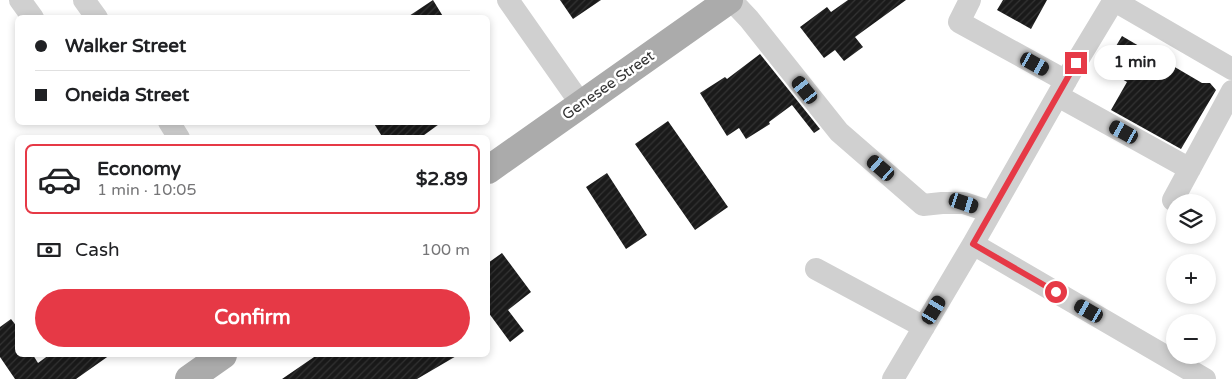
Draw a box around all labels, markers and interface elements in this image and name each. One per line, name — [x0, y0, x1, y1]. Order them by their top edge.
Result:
text: Walker Street — [65, 35, 186, 57]
street label: Genesee Street — [558, 46, 658, 123]
callout: 1 min — [1094, 46, 1176, 80]
car — [1018, 50, 1051, 78]
route end — [1065, 52, 1087, 74]
text: 1 min — [1114, 52, 1156, 72]
car — [789, 74, 820, 106]
text: Oneida Street — [65, 84, 189, 106]
car — [1107, 118, 1140, 146]
car — [864, 152, 897, 184]
icon: car — [37, 157, 82, 202]
text: Economy — [97, 158, 181, 180]
text: $2.89 — [416, 168, 468, 190]
text: 1 min · 10:05 — [97, 180, 196, 200]
car — [947, 191, 980, 215]
map controls — [1166, 194, 1216, 364]
button: layers — [1166, 194, 1216, 244]
icon: cash — [35, 236, 63, 264]
text: Cash — [75, 239, 120, 261]
text: 100 m — [421, 240, 470, 260]
button: + — [1166, 254, 1216, 304]
route start — [1045, 281, 1067, 303]
button: Confirm — [35, 289, 470, 347]
car — [919, 293, 948, 327]
car — [1072, 297, 1105, 325]
button: − — [1166, 314, 1216, 364]

